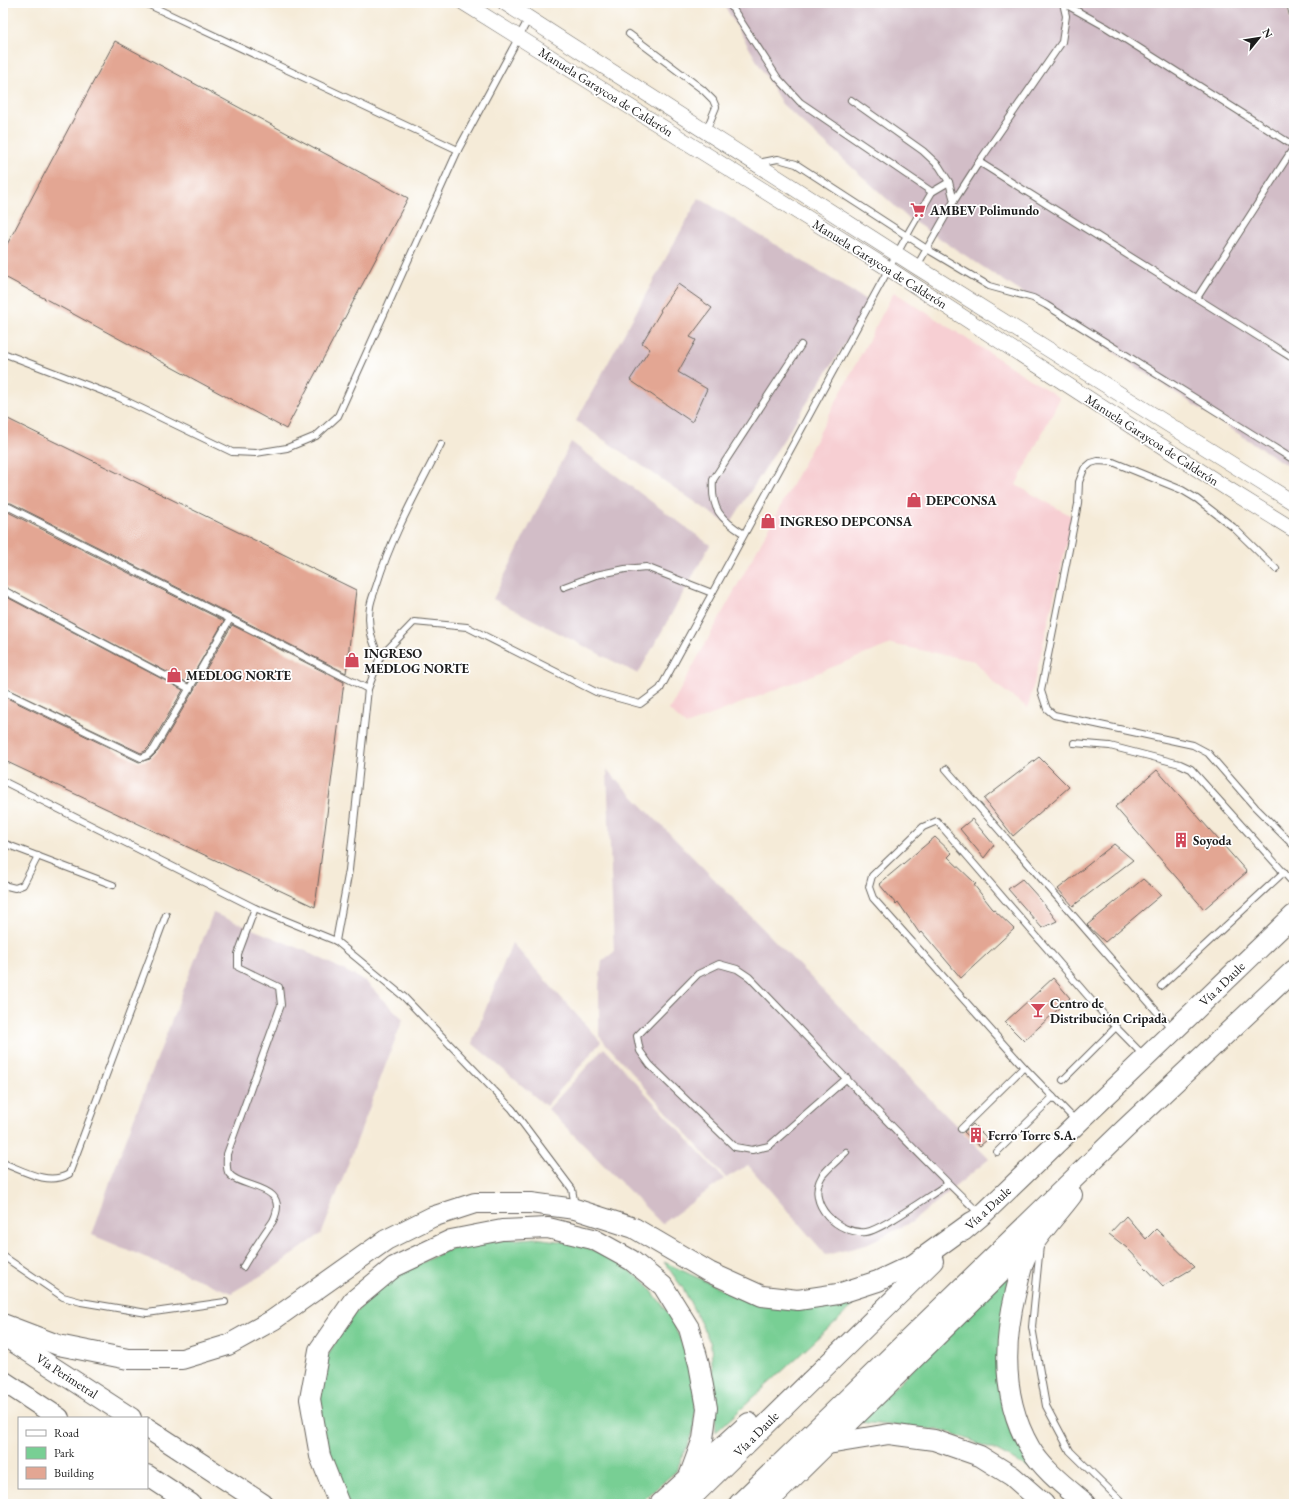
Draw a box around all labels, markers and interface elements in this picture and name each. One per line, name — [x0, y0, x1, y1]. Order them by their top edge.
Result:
north arrow — [1239, 18, 1279, 58]
text: N — [1259, 26, 1276, 40]
street label: Manuela Garaycoa de Calderón — [535, 43, 677, 141]
supermarket icon: AMBEV Polimundo — [909, 201, 927, 219]
place label: AMBEV Polimundo — [929, 202, 1040, 219]
street label: Manuela Garaycoa de Calderón — [809, 215, 951, 313]
street label: Manuela Garaycoa de Calderón — [1082, 390, 1222, 490]
shop icon: DEPCONSA — [905, 491, 923, 509]
place label: DEPCONSA — [926, 492, 997, 509]
shop icon: INGRESO DEPCONSA — [759, 512, 777, 530]
place label: INGRESO DEPCONSA — [780, 513, 913, 530]
place label: INGRESO MEDLOG NORTE — [364, 645, 470, 677]
shop icon: INGRESO MEDLOG NORTE — [343, 651, 361, 669]
shop icon: MEDLOG NORTE — [165, 666, 183, 684]
place label: MEDLOG NORTE — [186, 667, 292, 684]
building icon: Soyoda — [1172, 831, 1190, 849]
place label: Soyoda — [1193, 832, 1232, 849]
street label: Vía a Daule — [1195, 958, 1249, 1010]
place label: Centro de Distribución Cripada — [1050, 995, 1167, 1027]
bar icon: Centro de Distribución Cripada — [1029, 1001, 1047, 1019]
building icon: Ferro Torre S.A. — [967, 1126, 985, 1144]
place label: Ferro Torre S.A. — [988, 1127, 1076, 1144]
street label: Vía a Daule — [961, 1182, 1015, 1234]
street label: Vía Perimetral — [33, 1350, 101, 1402]
street label: Vía a Daule — [730, 1408, 782, 1460]
legend — [18, 1417, 148, 1489]
text: Road — [54, 1425, 80, 1441]
text: Park — [54, 1445, 75, 1461]
text: Building — [54, 1465, 95, 1481]

